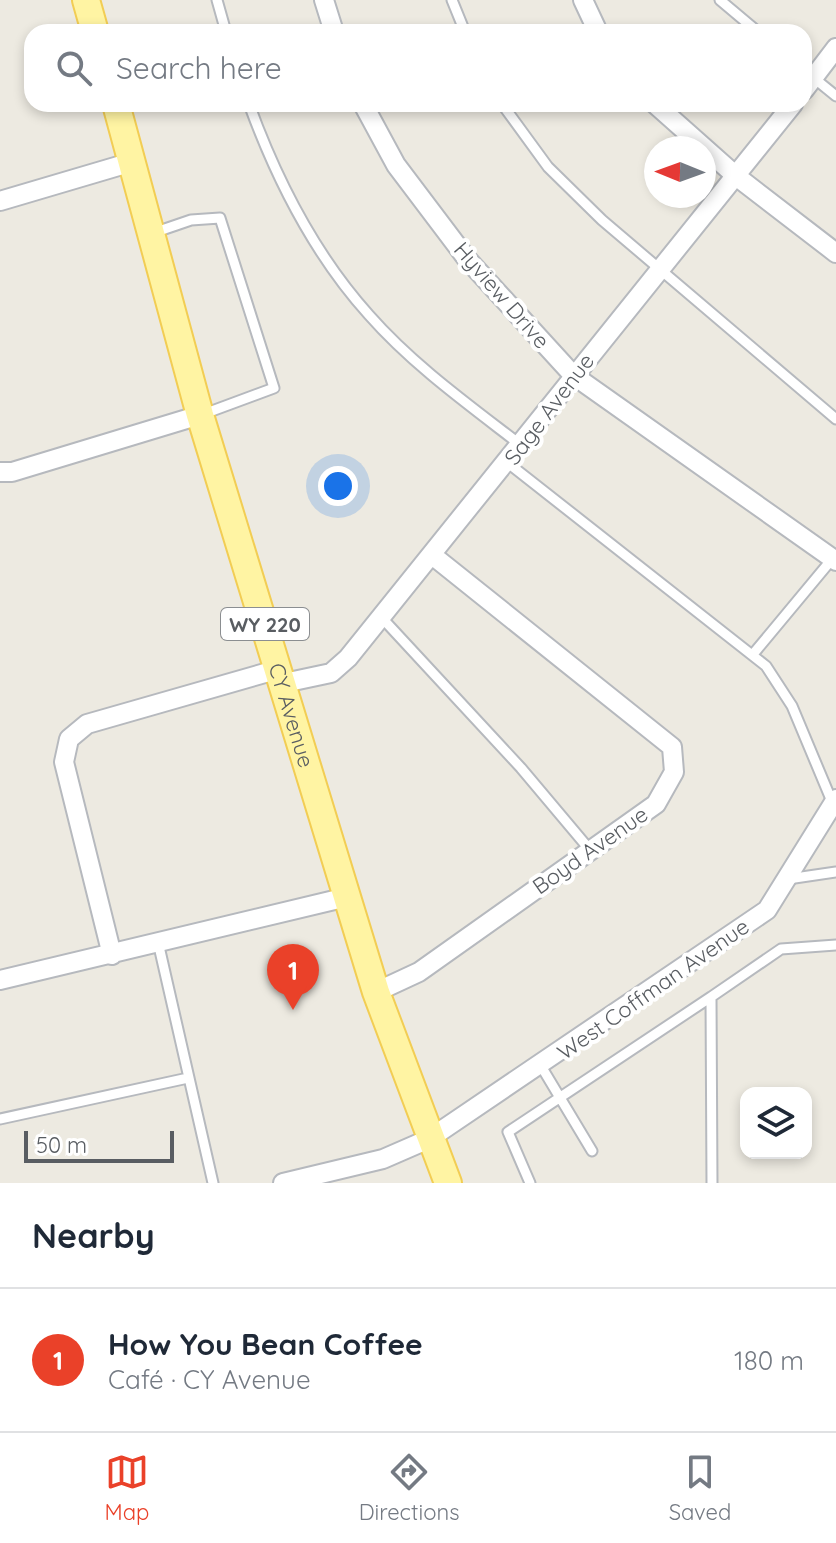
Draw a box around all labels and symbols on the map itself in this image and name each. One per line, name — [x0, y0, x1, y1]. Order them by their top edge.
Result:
north arrow — [644, 136, 716, 208]
street label: Hyview Drive — [448, 236, 556, 354]
street label: Sage Avenue — [498, 348, 600, 470]
your location — [318, 466, 358, 506]
road number: WY 220 — [221, 608, 309, 640]
street label: CY Avenue — [262, 659, 321, 771]
street label: Boyd Avenue — [527, 800, 653, 900]
street label: West Coffman Avenue — [552, 912, 754, 1066]
pin: 1 — [267, 944, 319, 1010]
scale bar — [24, 1127, 174, 1163]

